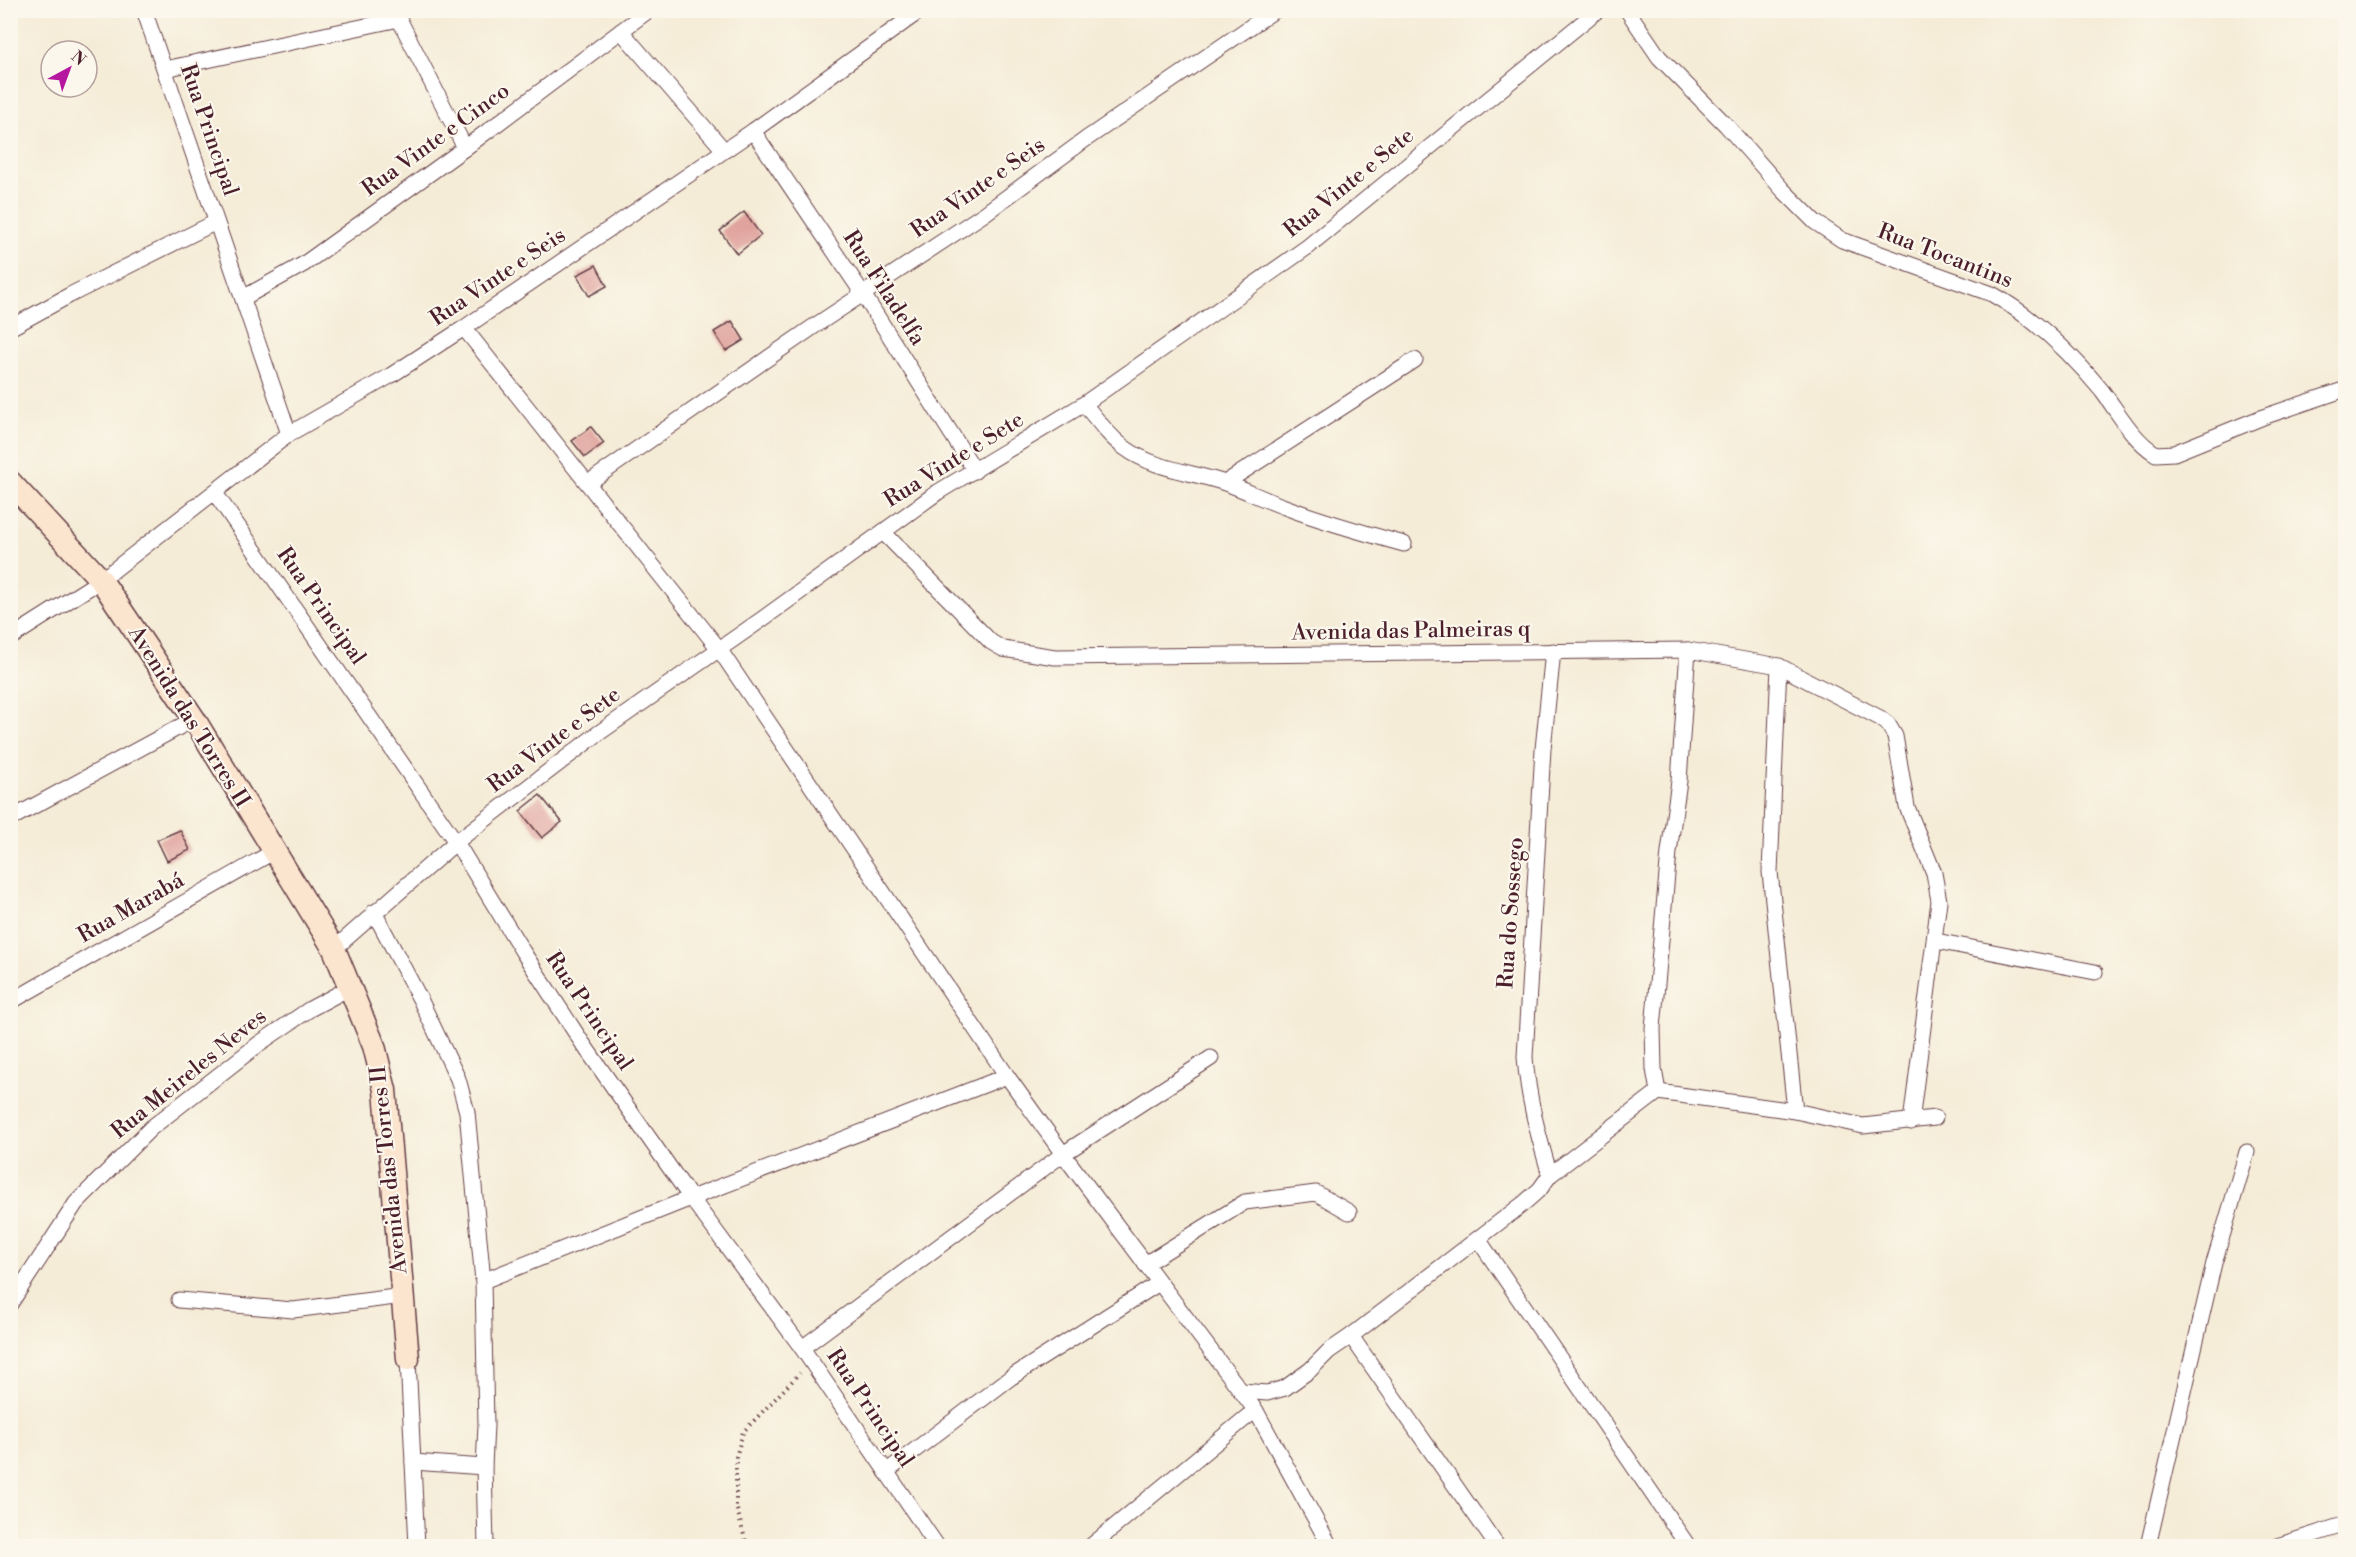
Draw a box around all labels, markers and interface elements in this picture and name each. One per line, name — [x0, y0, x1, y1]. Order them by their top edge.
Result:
north arrow — [39, 39, 99, 99]
text: N — [67, 47, 90, 70]
street label: Rua Principal — [174, 61, 244, 200]
street label: Rua Vinte e Cinco — [357, 77, 515, 203]
street label: Rua Vinte e Sete — [1278, 122, 1420, 244]
street label: Rua Vinte e Seis — [906, 132, 1050, 244]
street label: Rua Tocantins — [1874, 218, 2016, 294]
street label: Rua Vinte e Seis — [425, 222, 571, 332]
street label: Rua Filadelfa — [837, 225, 932, 351]
street label: Rua Vinte e Sete — [879, 406, 1029, 514]
street label: Rua Principal — [271, 542, 372, 670]
street label: Avenida das Palmeiras q — [1290, 615, 1531, 647]
street label: Avenida das Torres II — [122, 620, 256, 813]
street label: Rua Vinte e Sete — [482, 681, 626, 799]
street label: Rua do Sossego — [1492, 836, 1530, 990]
street label: Rua Marabá — [73, 866, 190, 949]
street label: Rua Principal — [539, 946, 639, 1076]
street label: Rua Meireles Neves — [106, 1003, 272, 1145]
street label: Avenida das Torres II — [365, 1064, 413, 1276]
street label: Rua Principal — [820, 1343, 920, 1473]

